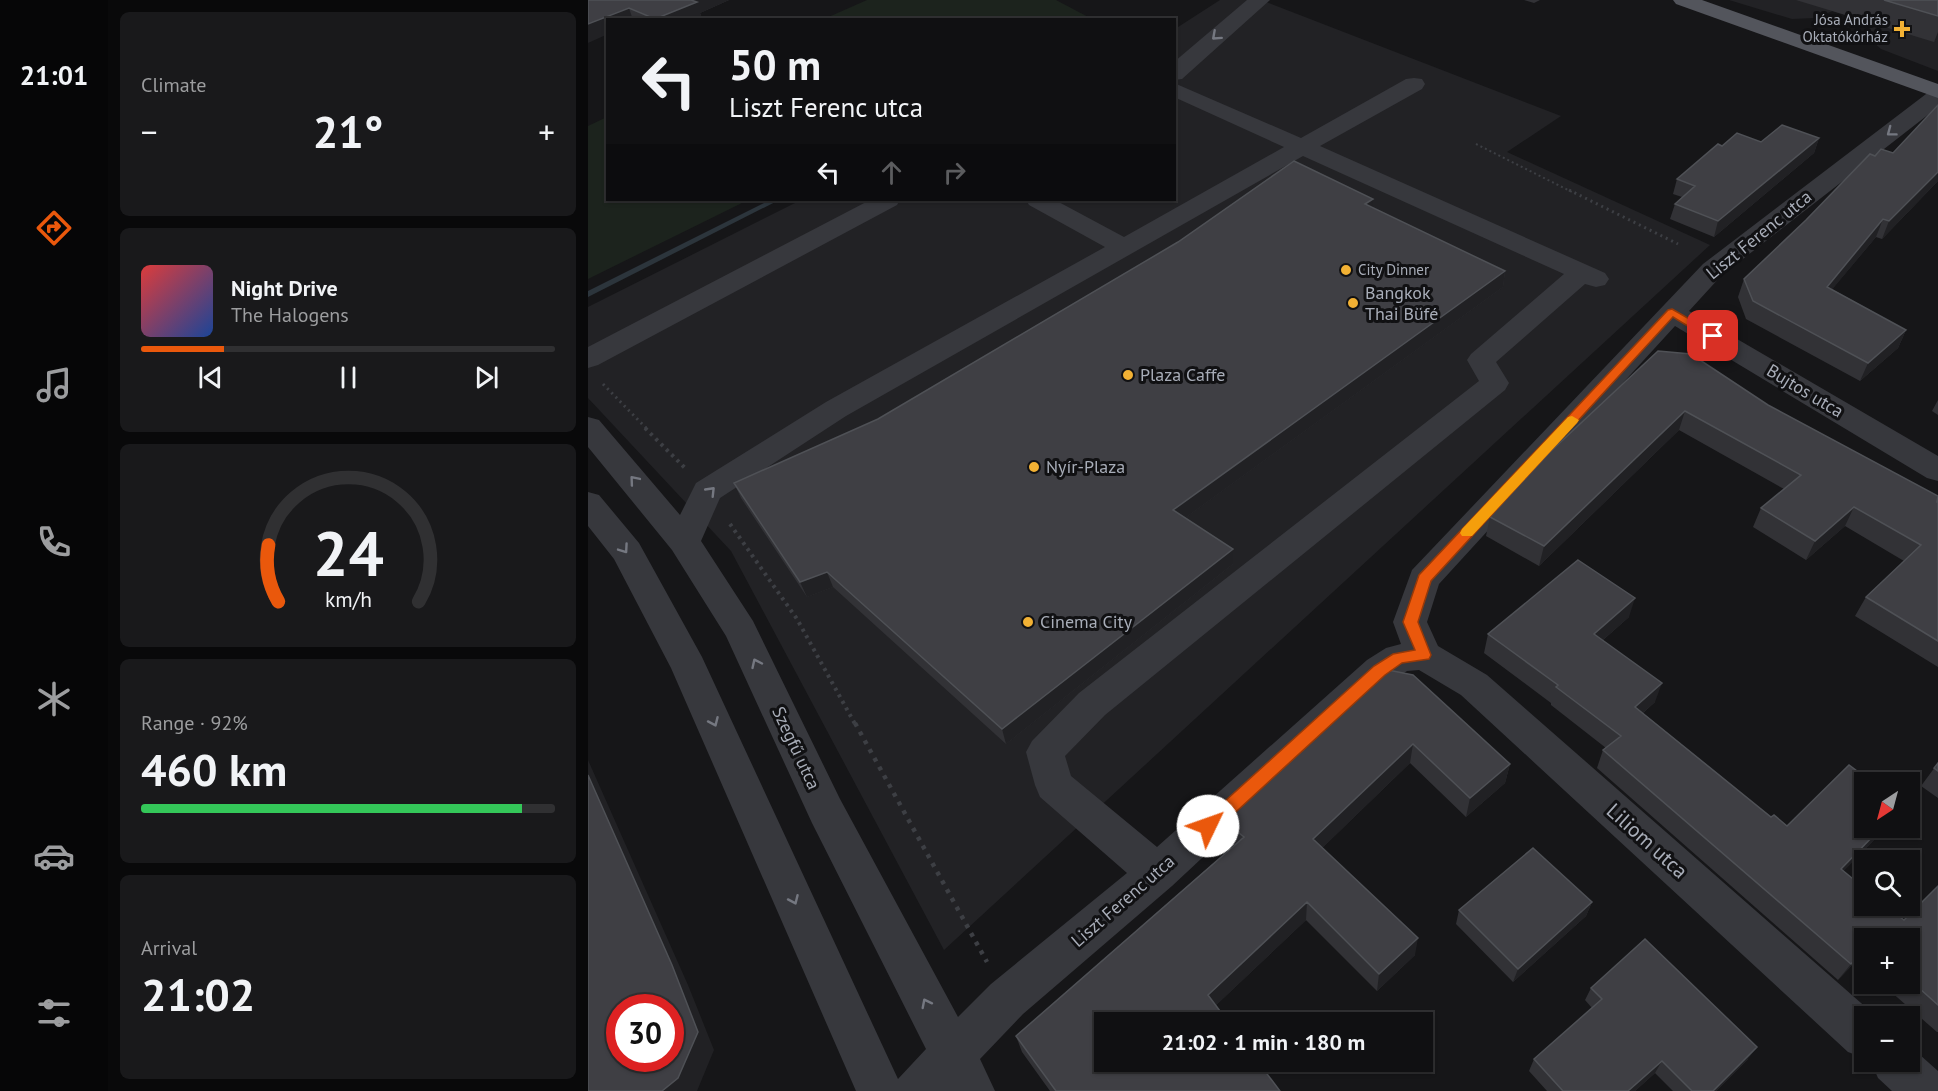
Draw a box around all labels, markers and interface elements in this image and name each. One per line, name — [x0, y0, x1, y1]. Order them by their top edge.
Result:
place label: Jósa András Oktatókórház — [1803, 10, 1888, 46]
marker: Jósa András Oktatókórház — [1893, 20, 1911, 38]
one-way arrow — [1213, 29, 1223, 40]
text: 50 m — [729, 37, 821, 92]
icon: left — [630, 42, 708, 120]
text: 21:01 — [20, 58, 88, 92]
text: Climate — [141, 72, 207, 98]
text: Liszt Ferenc utca — [729, 90, 923, 124]
text: 21° — [313, 102, 383, 160]
text: − — [141, 110, 158, 153]
text: + — [538, 110, 555, 153]
one-way arrow — [1887, 124, 1898, 135]
icon: left — [812, 156, 845, 189]
icon: ahead — [875, 156, 908, 189]
icon: right — [938, 156, 971, 189]
street label: Liszt Ferenc utca — [1701, 185, 1816, 284]
icon: directions — [33, 207, 75, 249]
place label: City Dinner — [1358, 260, 1429, 279]
marker: City Dinner — [1339, 263, 1353, 277]
text: Night Drive — [231, 274, 338, 302]
place label: Bangkok Thai Büfé — [1365, 281, 1438, 325]
marker: Bangkok Thai Büfé — [1346, 296, 1360, 310]
text: The Halogens — [231, 302, 349, 328]
pin — [1687, 310, 1738, 361]
icon: arrive — [1696, 319, 1729, 352]
street label: Bujtos utca — [1763, 359, 1848, 422]
icon: previous — [194, 361, 227, 394]
icon: pause — [332, 361, 365, 394]
icon: next — [470, 361, 503, 394]
place label: Plaza Caffe — [1140, 363, 1225, 386]
icon: music — [33, 364, 75, 406]
marker: Plaza Caffe — [1121, 368, 1135, 382]
place label: Nyír-Plaza — [1046, 455, 1125, 478]
marker: Nyír-Plaza — [1027, 460, 1041, 474]
one-way arrow — [630, 476, 641, 487]
one-way arrow — [704, 487, 715, 497]
text: 24 — [313, 513, 383, 594]
icon: phone — [33, 521, 75, 563]
one-way arrow — [617, 543, 628, 554]
text: km/h — [324, 586, 371, 614]
place label: Cinema City — [1040, 610, 1133, 633]
marker: Cinema City — [1021, 615, 1035, 629]
one-way arrow — [751, 659, 763, 670]
icon: climate — [33, 678, 75, 720]
street label: Szegfű utca — [767, 703, 826, 793]
text: Range · 92% — [141, 710, 248, 736]
one-way arrow — [706, 716, 718, 727]
text: 460 km — [141, 740, 287, 798]
north arrow — [1854, 772, 1920, 838]
map controls — [1854, 772, 1920, 1072]
position arrow — [1176, 794, 1240, 858]
street label: Liliom utca — [1601, 797, 1694, 884]
icon: car — [33, 835, 75, 877]
street label: Liszt Ferenc utca — [1066, 850, 1179, 952]
button: search — [1854, 850, 1920, 916]
one-way arrow — [786, 894, 798, 905]
button: + — [1854, 928, 1920, 994]
text: Arrival — [141, 935, 197, 961]
text: 21:02 — [141, 965, 255, 1023]
icon: filters — [33, 992, 75, 1034]
speed limit sign: 30 — [606, 994, 684, 1072]
one-way arrow — [921, 998, 933, 1009]
button: − — [1854, 1006, 1920, 1072]
text: 21:02 · 1 min · 180 m — [1162, 1028, 1365, 1056]

